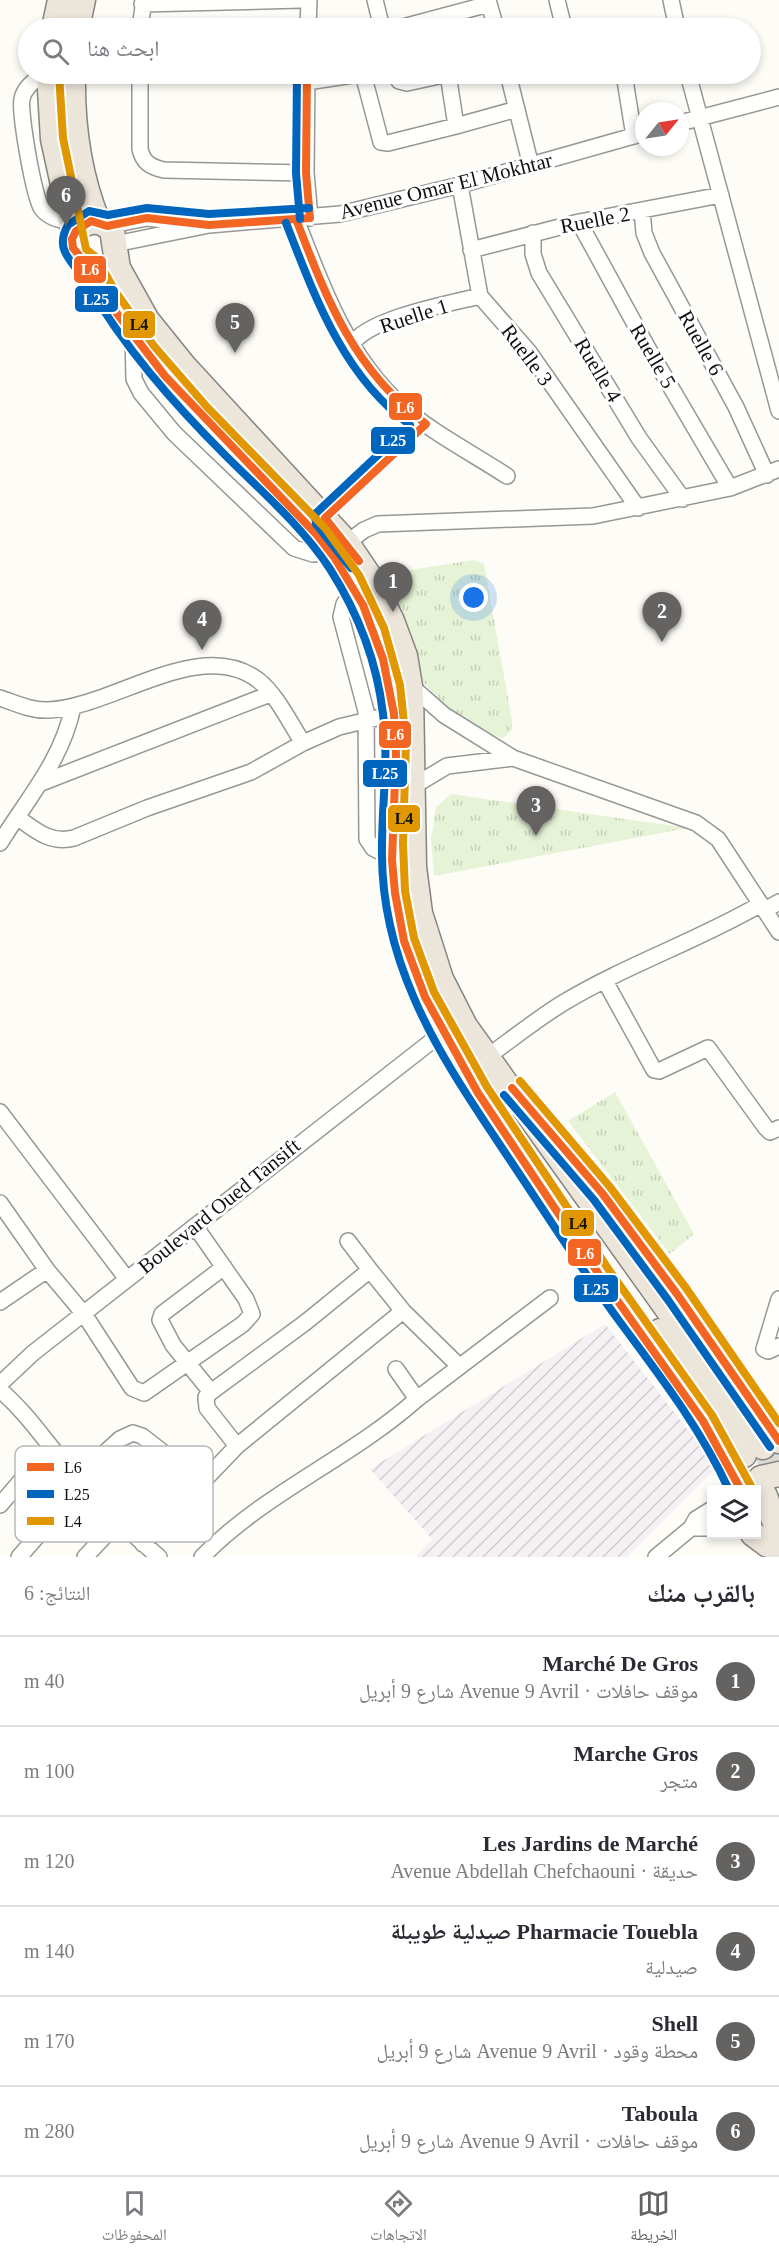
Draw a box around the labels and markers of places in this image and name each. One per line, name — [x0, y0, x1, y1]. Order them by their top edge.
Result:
pin: 6 — [46, 176, 86, 226]
pin: 5 — [216, 304, 254, 353]
pin: 1 — [374, 562, 412, 612]
pin: 2 — [642, 592, 682, 642]
pin: 4 — [182, 600, 222, 650]
pin: 3 — [516, 786, 556, 836]

